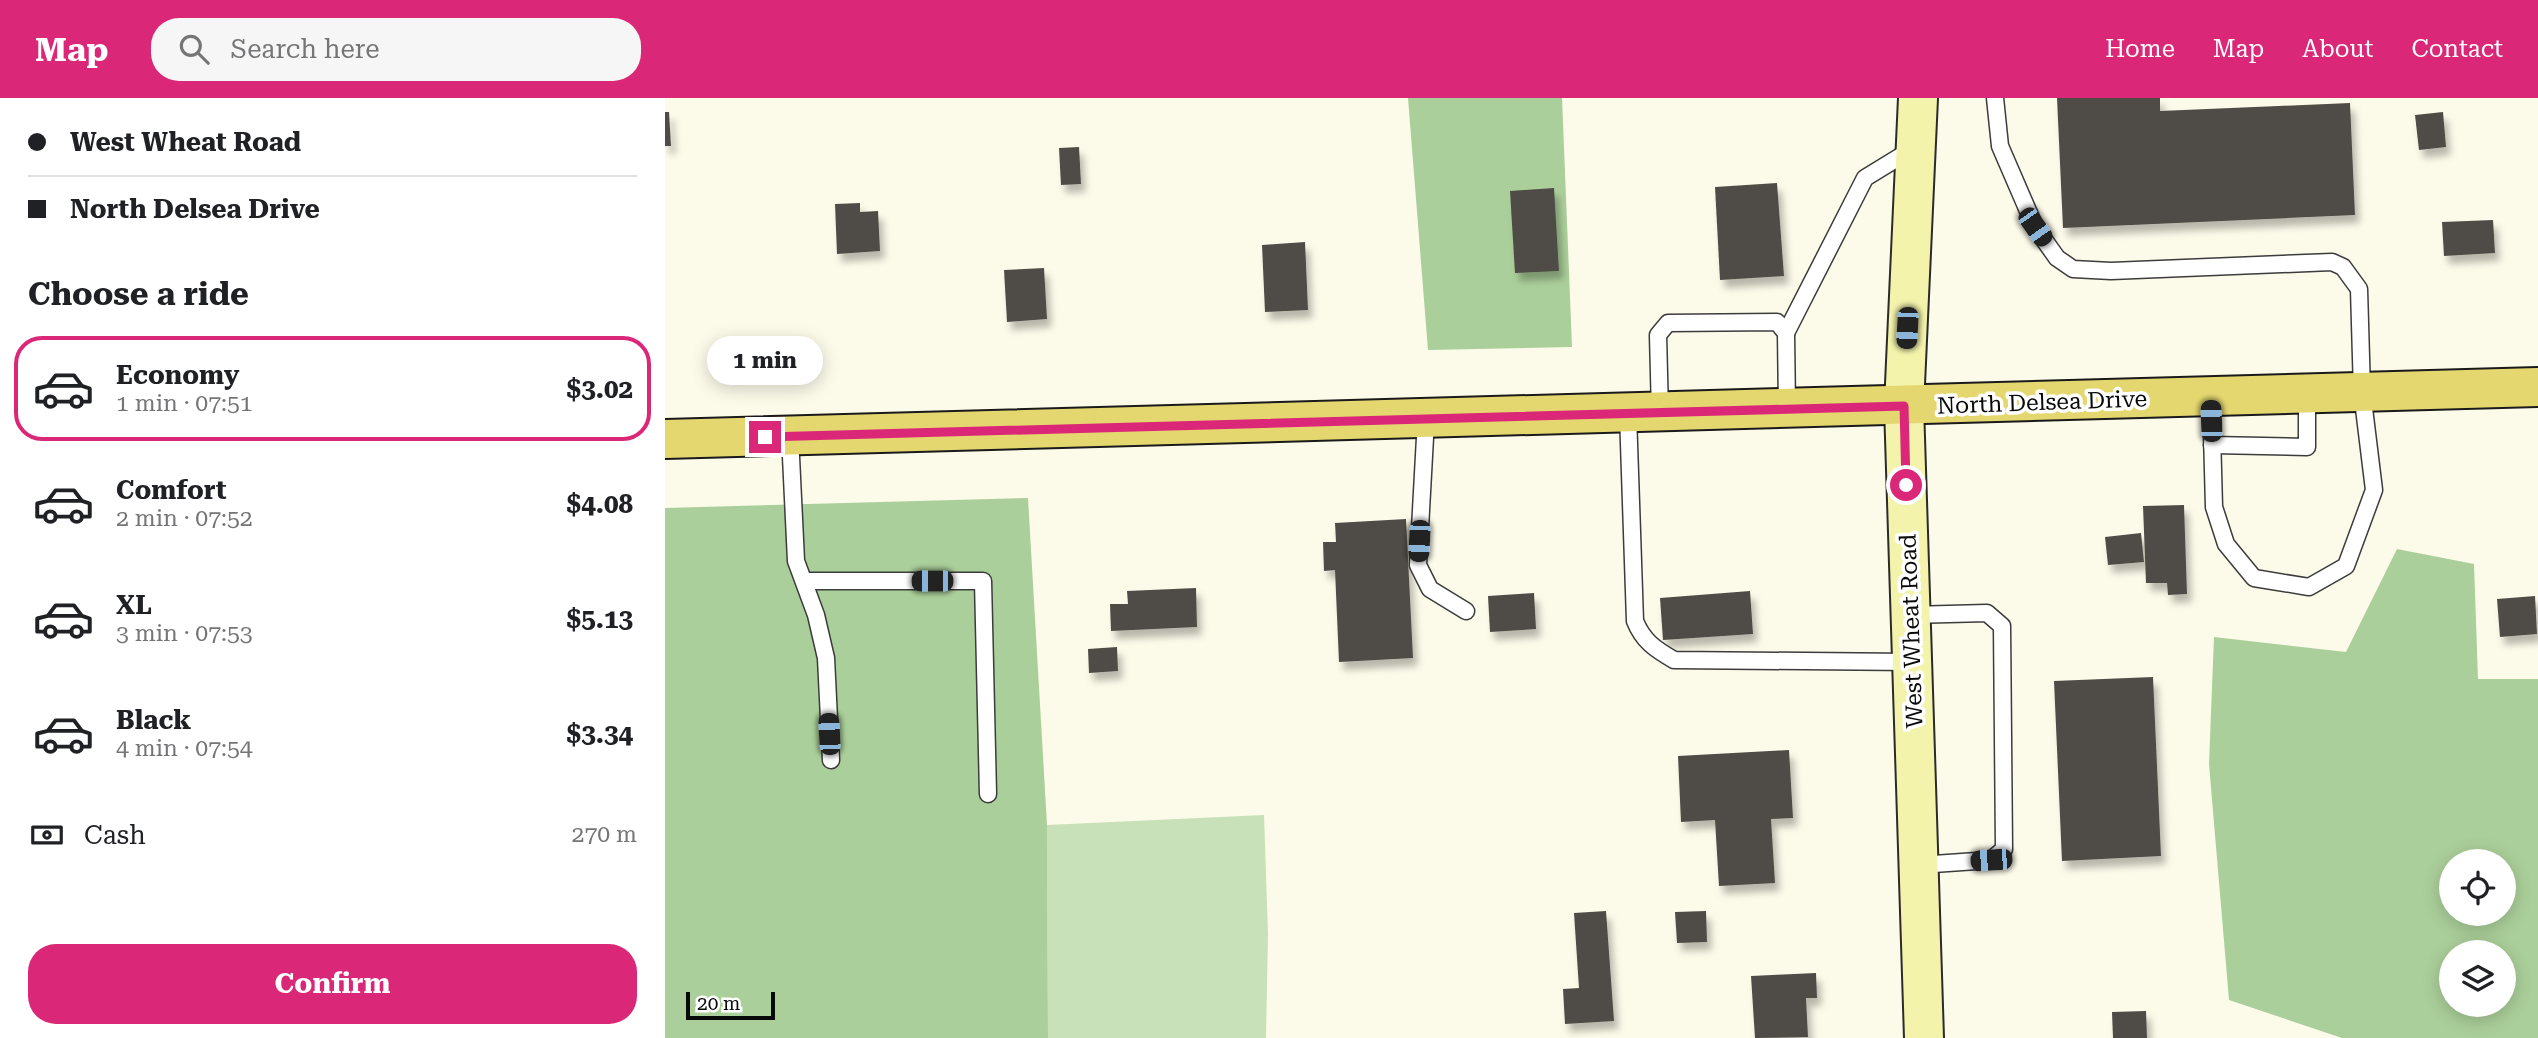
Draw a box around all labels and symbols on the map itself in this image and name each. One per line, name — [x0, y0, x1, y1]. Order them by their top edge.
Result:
car — [2015, 204, 2056, 250]
car — [1896, 306, 1919, 350]
callout: 1 min — [707, 336, 823, 384]
street label: North Delsea Drive — [1936, 385, 2148, 420]
car — [2200, 400, 2223, 442]
route end — [749, 421, 781, 453]
route start — [1890, 469, 1922, 501]
car — [1408, 519, 1431, 563]
street label: West Wheat Road — [1895, 533, 1928, 729]
car — [912, 571, 954, 592]
car — [818, 712, 841, 756]
car — [1970, 848, 2013, 872]
scale bar — [686, 989, 775, 1021]

